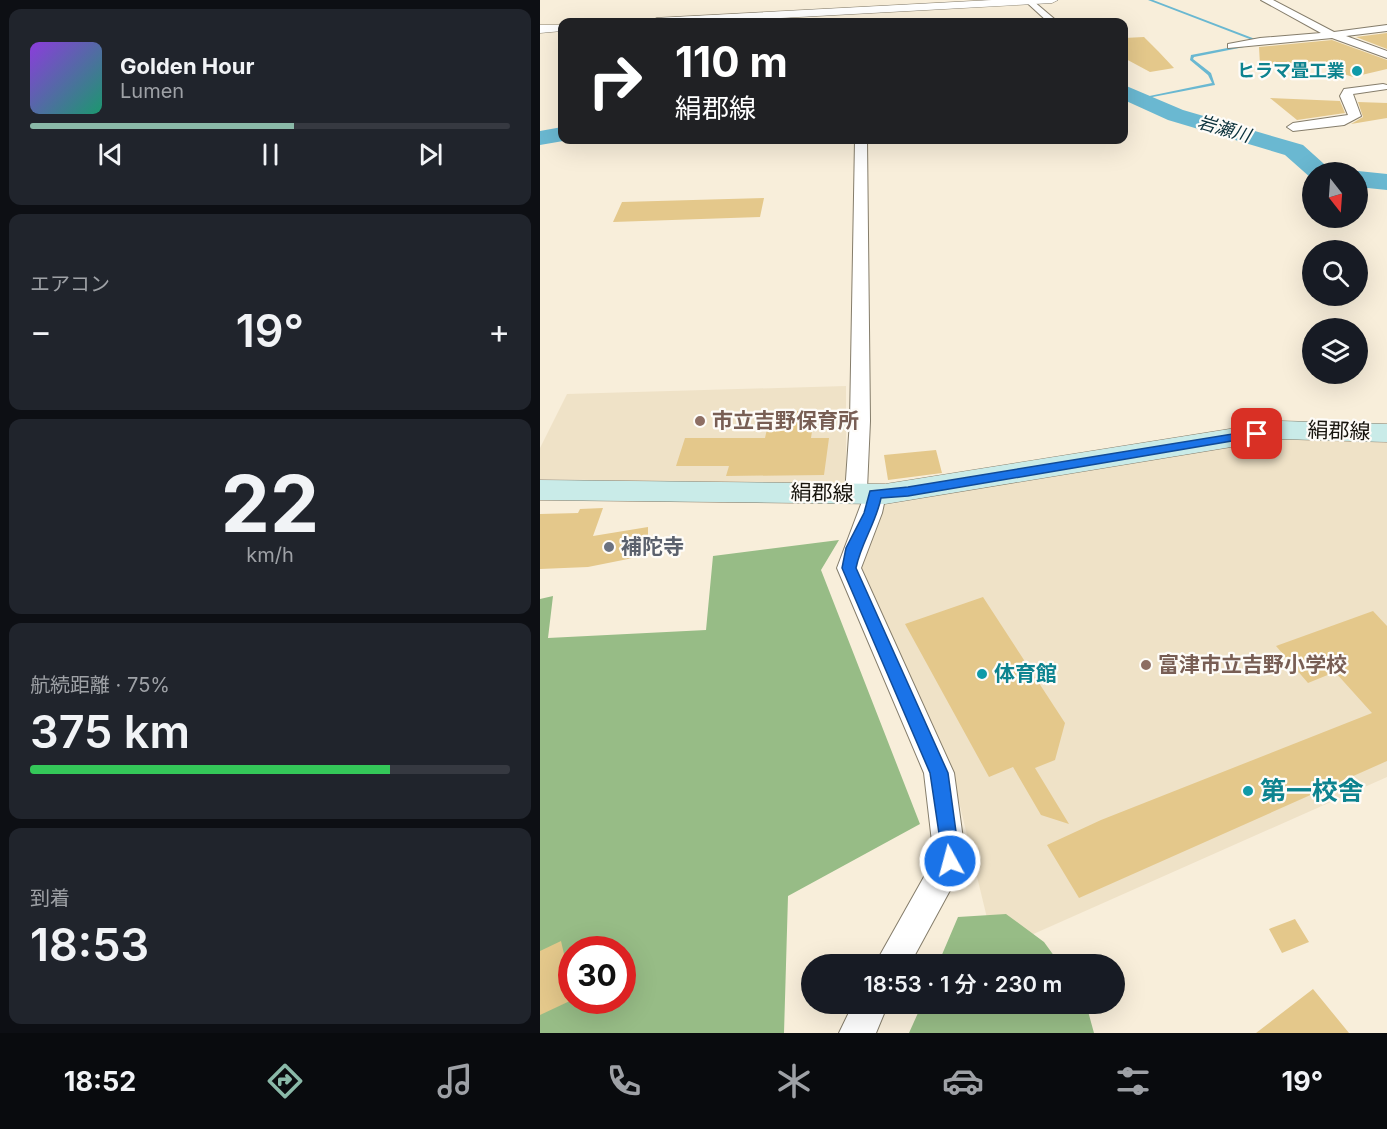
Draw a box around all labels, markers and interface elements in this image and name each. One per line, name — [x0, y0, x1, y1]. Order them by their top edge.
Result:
text: 110 m — [675, 36, 788, 87]
icon: right — [576, 42, 654, 120]
text: Golden Hour — [120, 53, 254, 79]
place label: ヒラマ畳工業 — [1237, 60, 1345, 81]
marker: ヒラマ畳工業 — [1350, 64, 1364, 78]
text: Lumen — [120, 79, 184, 103]
text: 絹郡線 — [675, 92, 756, 125]
water label: 岩瀬川 — [1195, 111, 1255, 147]
icon: previous — [94, 138, 127, 171]
icon: pause — [254, 138, 287, 171]
icon: next — [414, 138, 447, 171]
north arrow — [1302, 162, 1368, 228]
map controls — [1302, 162, 1368, 384]
button: search — [1302, 240, 1368, 306]
text: エアコン — [30, 272, 110, 296]
text: 19° — [236, 303, 304, 358]
text: − — [30, 311, 52, 351]
text: + — [488, 311, 510, 351]
button: layers — [1302, 318, 1368, 384]
place label: 市立吉野保育所 — [712, 408, 859, 433]
pin — [1231, 408, 1282, 459]
marker: 市立吉野保育所 — [693, 414, 707, 428]
icon: arrive — [1240, 417, 1273, 450]
street label: 絹郡線 — [1307, 417, 1371, 444]
text: 22 — [221, 456, 319, 551]
street label: 絹郡線 — [790, 479, 854, 506]
place label: 補陀寺 — [621, 534, 684, 559]
marker: 補陀寺 — [602, 540, 616, 554]
text: km/h — [246, 543, 294, 567]
place label: 富津市立吉野小学校 — [1158, 652, 1347, 677]
marker: 富津市立吉野小学校 — [1139, 658, 1153, 672]
place label: 体育館 — [994, 661, 1057, 686]
marker: 体育館 — [975, 667, 989, 681]
text: 航続距離 · 75% — [30, 673, 170, 697]
text: 375 km — [30, 704, 190, 759]
place label: 第一校舎 — [1260, 775, 1364, 806]
marker: 第一校舎 — [1241, 784, 1255, 798]
position arrow — [918, 829, 982, 893]
text: 到着 — [30, 886, 70, 910]
text: 18:53 — [30, 917, 149, 972]
speed limit sign: 30 — [558, 936, 636, 1014]
text: 18:53 · 1 分 · 230 m — [864, 971, 1062, 997]
icon: directions — [264, 1060, 306, 1102]
icon: music — [434, 1060, 476, 1102]
icon: phone — [603, 1060, 645, 1102]
icon: climate — [773, 1060, 815, 1102]
icon: car — [942, 1060, 984, 1102]
icon: filters — [1112, 1060, 1154, 1102]
text: 18:52 — [64, 1065, 136, 1098]
text: 19° — [1282, 1065, 1323, 1098]

